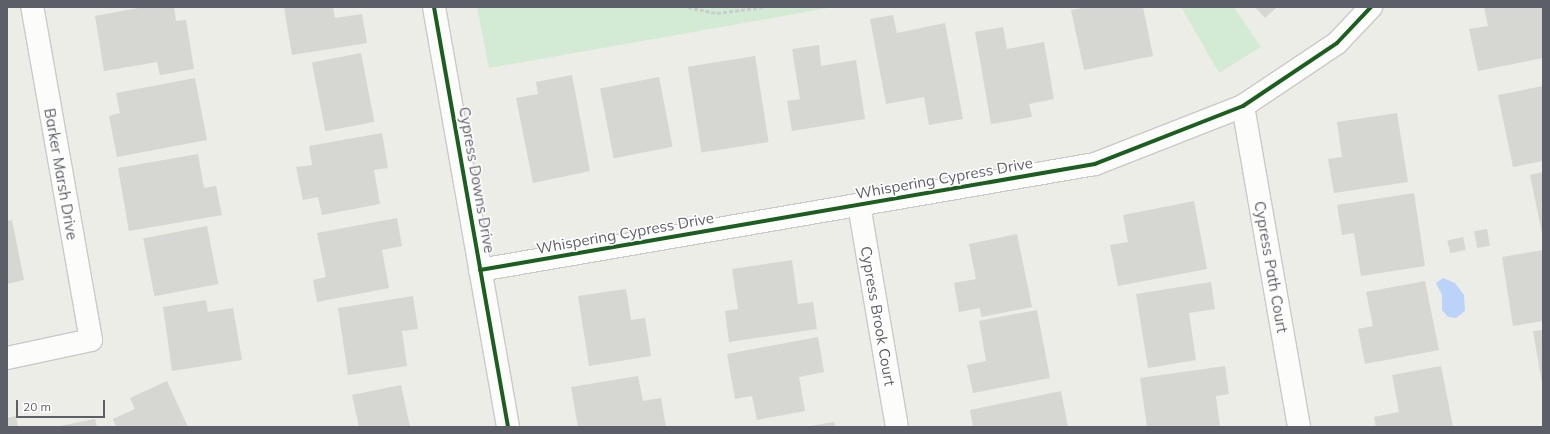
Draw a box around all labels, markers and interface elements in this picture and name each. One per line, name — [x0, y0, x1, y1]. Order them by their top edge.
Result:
street label: Cypress Downs Drive — [455, 105, 499, 255]
street label: Barker Marsh Drive — [41, 107, 81, 241]
street label: Whispering Cypress Drive — [854, 154, 1034, 202]
street label: Cypress Path Court — [1251, 200, 1291, 334]
street label: Whispering Cypress Drive — [535, 209, 715, 257]
street label: Cypress Brook Court — [857, 245, 899, 387]
scale bar — [18, 392, 107, 418]
text: 20 m — [23, 399, 51, 414]

